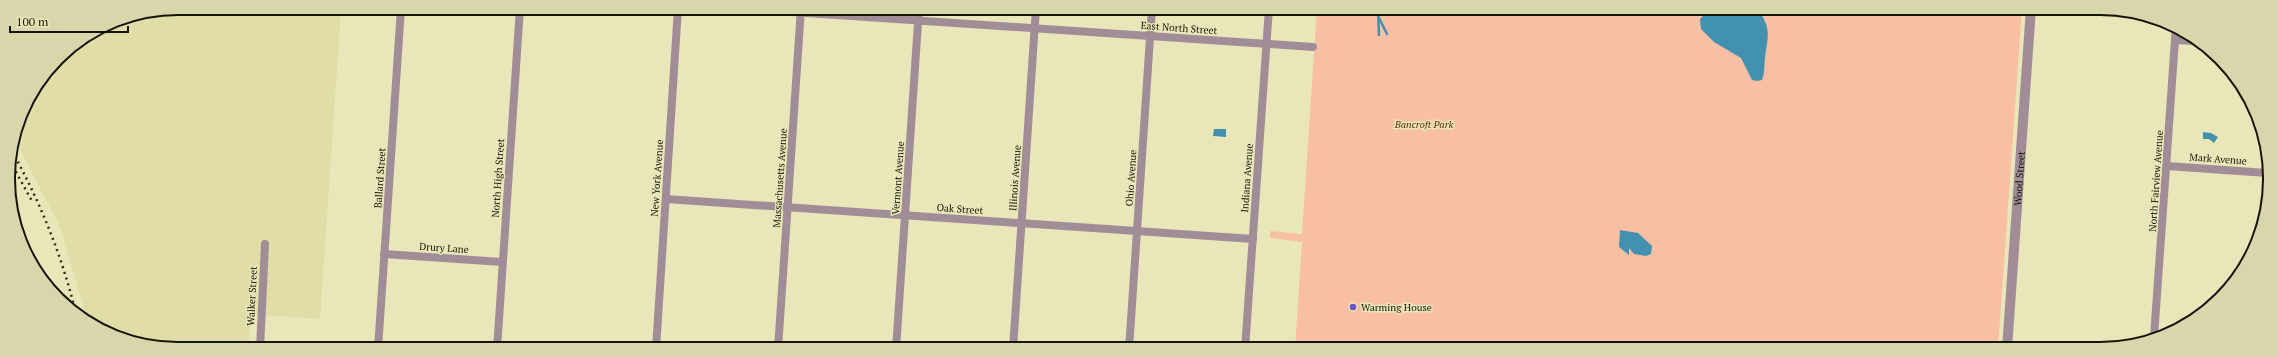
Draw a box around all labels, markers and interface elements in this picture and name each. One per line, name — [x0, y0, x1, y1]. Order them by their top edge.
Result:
scale bar — [10, 8, 128, 34]
text: 100 m — [16, 14, 49, 29]
street label: East North Street — [1140, 19, 1218, 37]
park label: Bancroft Park — [1394, 118, 1454, 131]
street label: Massachusetts Avenue — [770, 128, 790, 228]
street label: North Fairview Avenue — [2146, 130, 2166, 232]
street label: North High Street — [489, 138, 507, 218]
street label: New York Avenue — [648, 139, 666, 217]
street label: Vermont Avenue — [889, 141, 907, 215]
street label: Indiana Avenue — [1238, 143, 1256, 213]
street label: Illinois Avenue — [1006, 144, 1024, 212]
street label: Ballard Street — [371, 147, 389, 209]
street label: Ohio Avenue — [1123, 149, 1139, 207]
street label: Wood Street — [2011, 151, 2027, 206]
street label: Mark Avenue — [2189, 151, 2247, 167]
street label: Oak Street — [936, 201, 984, 217]
street label: Drury Lane — [419, 240, 469, 256]
street label: Walker Street — [244, 266, 260, 326]
place label: Warming House — [1361, 301, 1432, 314]
marker: Warming House — [1348, 302, 1358, 312]

